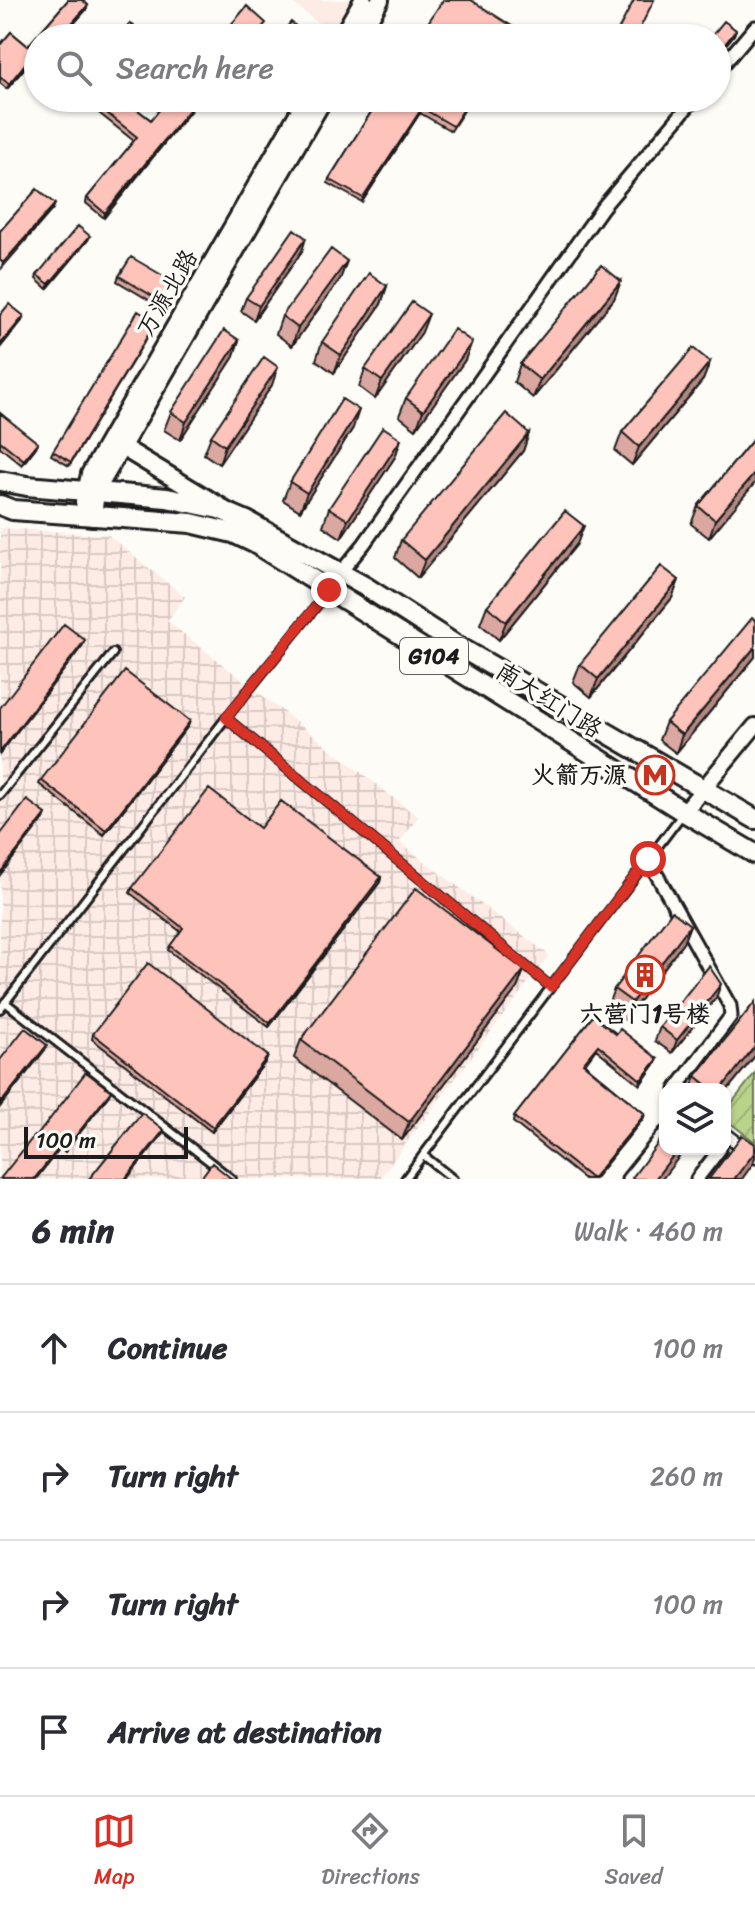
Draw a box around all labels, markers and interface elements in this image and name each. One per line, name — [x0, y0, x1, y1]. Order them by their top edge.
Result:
search box — [24, 24, 731, 112]
text: Search here — [116, 41, 274, 95]
icon: search — [52, 46, 96, 90]
street label: 万源北路 — [125, 241, 209, 345]
route end — [311, 572, 347, 608]
road number: G104 — [400, 638, 468, 674]
street label: 南大红门路 — [487, 650, 611, 750]
place label: 火箭万源 — [531, 754, 627, 796]
metro station icon: 火箭万源 — [634, 754, 676, 796]
route start — [630, 841, 666, 877]
building icon: 六营门1号楼 — [624, 954, 666, 996]
place label: 六营门1号楼 — [580, 993, 710, 1035]
map controls — [659, 1083, 731, 1155]
button: layers — [659, 1083, 731, 1155]
text: 100 m — [36, 1121, 96, 1160]
scale bar — [24, 1123, 188, 1159]
text: 6 min — [32, 1201, 114, 1261]
text: Walk · 460 m — [574, 1208, 723, 1254]
text: Continue — [108, 1321, 227, 1375]
text: 100 m — [652, 1325, 723, 1371]
icon: ahead — [32, 1326, 76, 1370]
text: Turn right — [108, 1449, 238, 1503]
text: 260 m — [650, 1453, 723, 1499]
icon: right — [32, 1454, 76, 1498]
text: Turn right — [108, 1577, 238, 1631]
text: 100 m — [652, 1581, 723, 1627]
icon: right — [32, 1582, 76, 1626]
text: Arrive at destination — [108, 1705, 382, 1759]
icon: arrive — [32, 1710, 76, 1754]
tab: Map — [92, 1809, 136, 1896]
tab: Directions — [321, 1809, 420, 1896]
tab: Saved — [605, 1809, 663, 1896]

